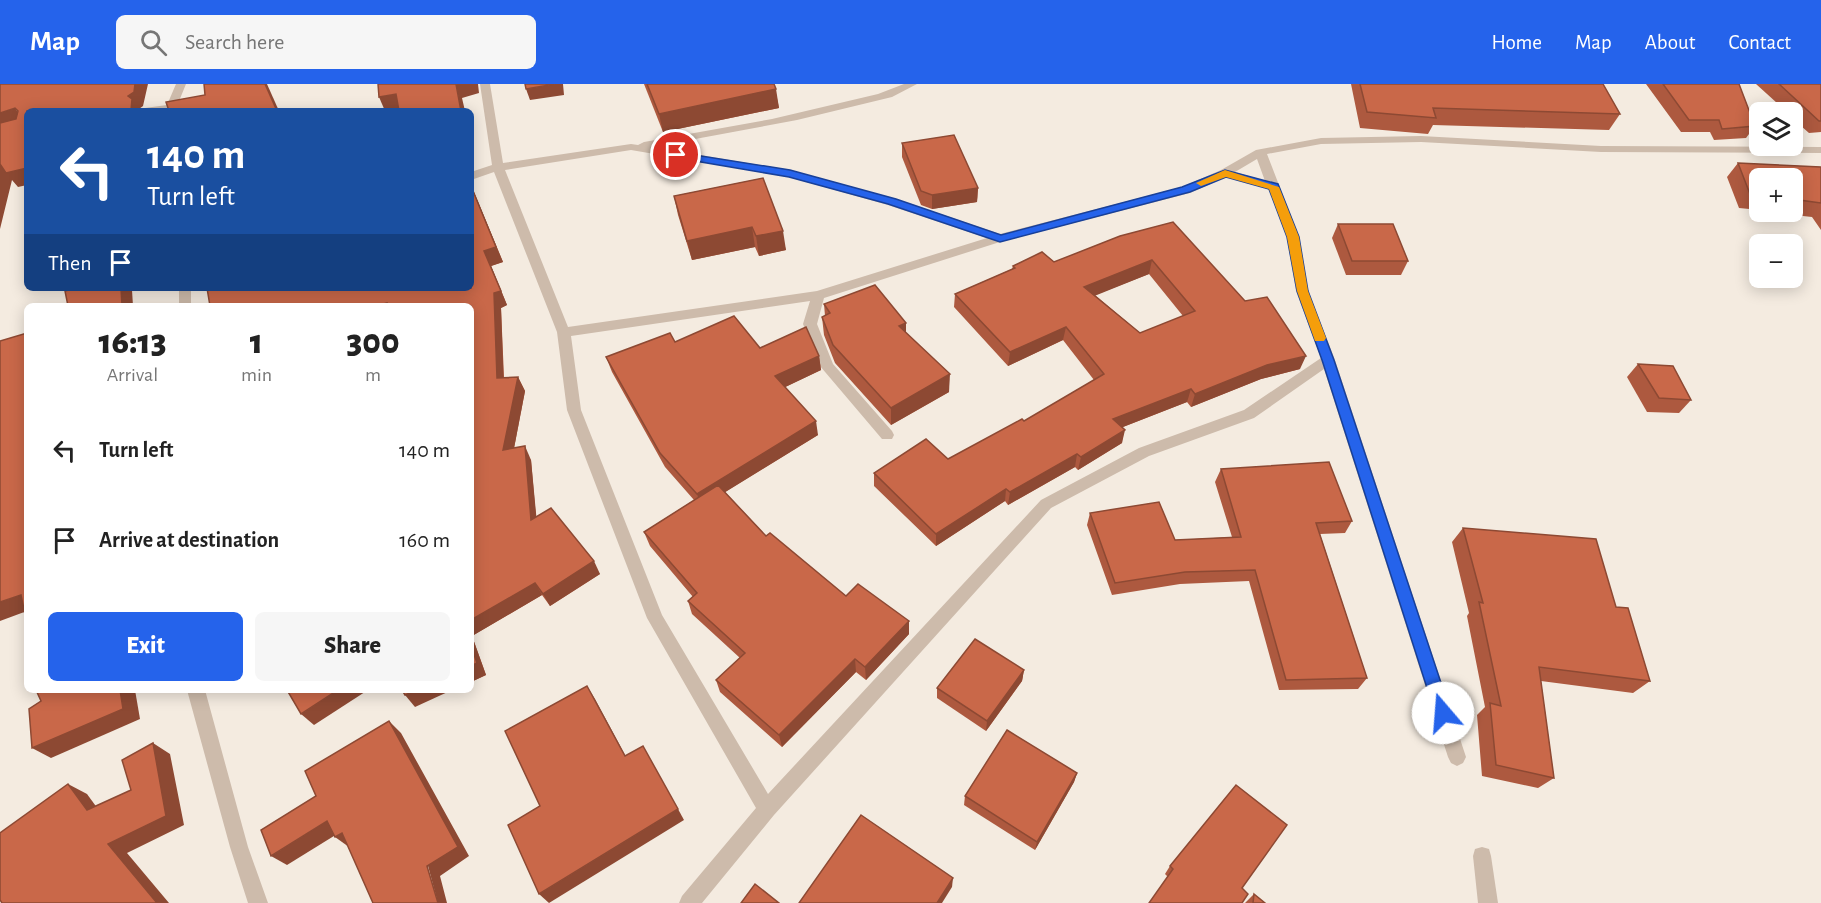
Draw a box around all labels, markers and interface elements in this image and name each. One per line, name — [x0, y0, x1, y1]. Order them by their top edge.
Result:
search box — [116, 15, 536, 69]
icon: search — [137, 26, 170, 59]
text: Map — [30, 28, 80, 56]
text: Search here — [185, 31, 284, 53]
text: Home — [1491, 32, 1542, 53]
text: Map — [1575, 32, 1612, 53]
text: About — [1645, 32, 1695, 53]
text: Contact — [1728, 32, 1791, 53]
map controls — [1749, 102, 1803, 288]
button: layers — [1749, 102, 1803, 156]
pin — [650, 129, 701, 180]
icon: left — [48, 132, 126, 210]
text: 140 m — [147, 134, 245, 176]
icon: arrive — [659, 138, 692, 171]
button: + — [1749, 168, 1803, 222]
text: Turn left — [147, 183, 235, 210]
button: − — [1749, 234, 1803, 288]
icon: arrive — [104, 246, 137, 279]
text: Then — [48, 252, 92, 274]
text: 16:13 — [98, 324, 167, 360]
text: 1 — [250, 324, 263, 360]
text: 300 — [346, 324, 400, 360]
text: Arrival — [107, 365, 158, 385]
text: min — [241, 365, 272, 385]
text: m — [365, 365, 381, 385]
icon: left — [48, 434, 81, 467]
text: Turn left — [99, 439, 173, 461]
text: 140 m — [399, 439, 450, 461]
icon: arrive — [48, 524, 81, 557]
text: Arrive at destination — [99, 529, 279, 551]
text: 160 m — [399, 529, 450, 551]
button: Exit — [48, 612, 243, 681]
button: Share — [255, 612, 450, 681]
position arrow — [1411, 681, 1475, 745]

